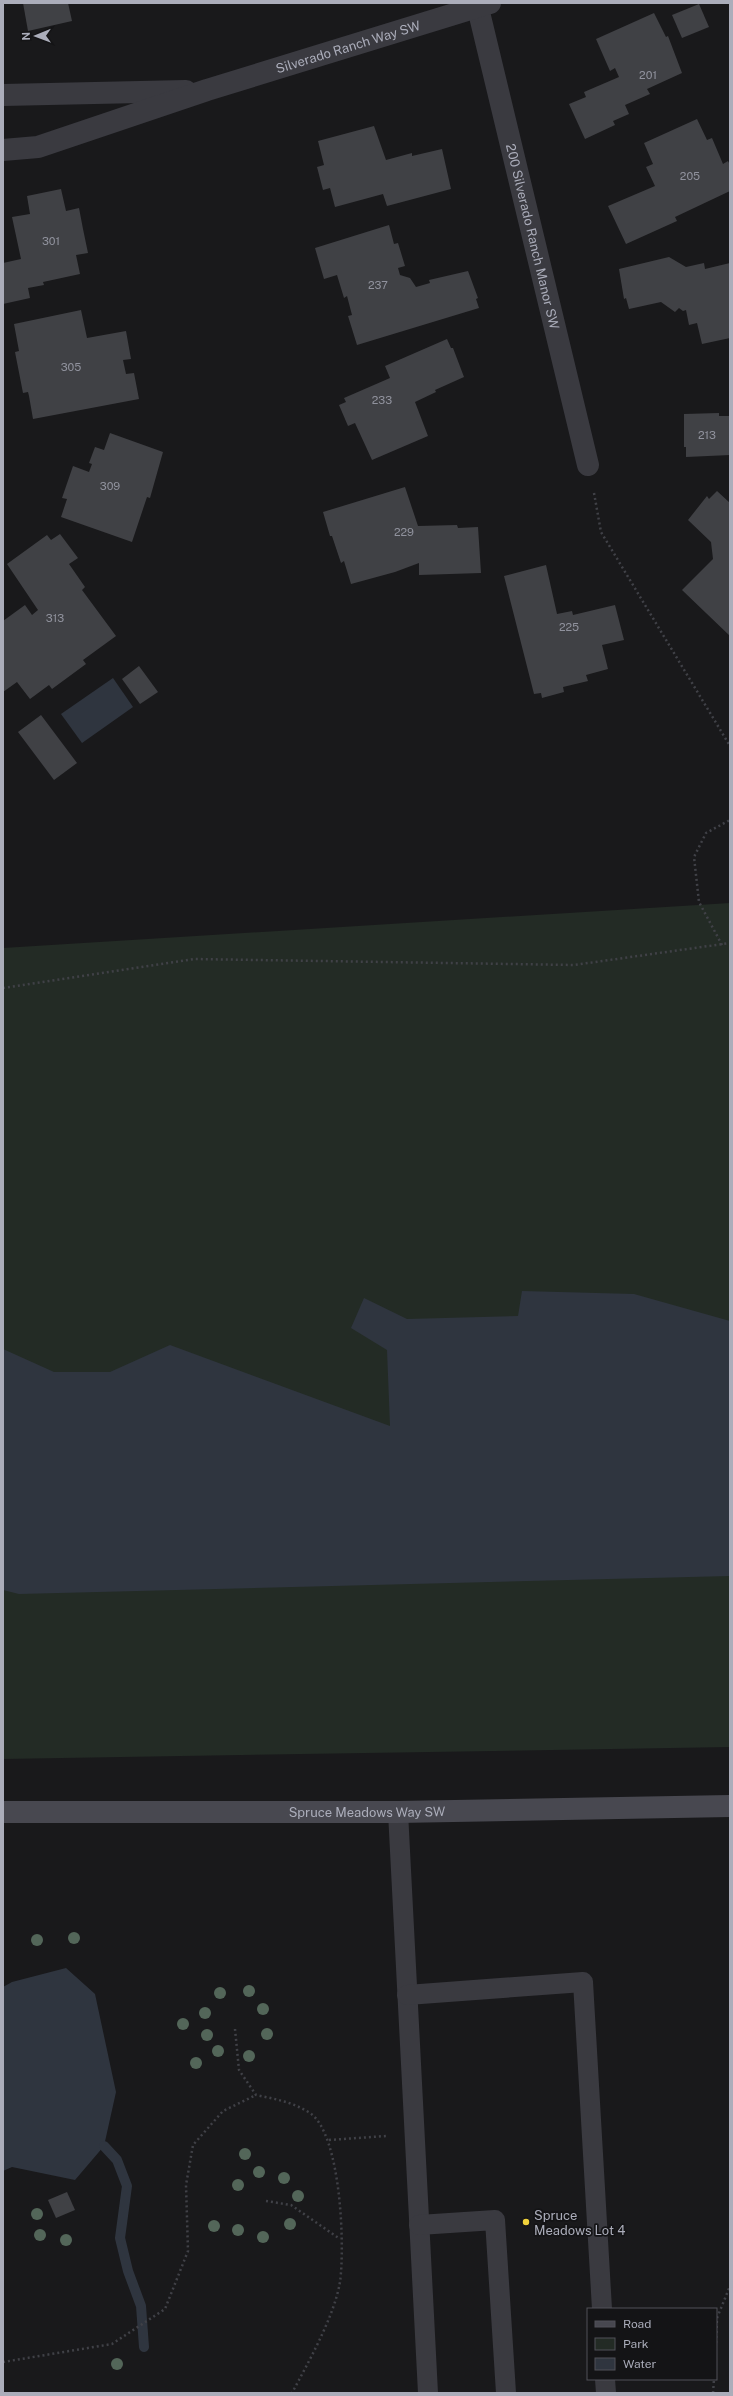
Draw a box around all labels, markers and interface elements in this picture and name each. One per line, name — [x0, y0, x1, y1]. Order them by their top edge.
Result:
north arrow — [16, 16, 56, 56]
street label: Silverado Ranch Way SW — [274, 18, 423, 76]
text: N — [20, 32, 32, 41]
house number: 201 — [639, 69, 657, 81]
street label: 200 Silverado Ranch Manor SW — [503, 142, 562, 331]
house number: 205 — [680, 170, 700, 182]
house number: 301 — [42, 235, 60, 247]
house number: 237 — [368, 279, 388, 291]
house number: 305 — [61, 361, 81, 373]
house number: 233 — [372, 394, 392, 406]
house number: 213 — [698, 429, 716, 441]
house number: 309 — [100, 480, 120, 492]
house number: 229 — [394, 526, 414, 538]
house number: 313 — [46, 612, 64, 624]
house number: 225 — [559, 621, 579, 633]
street label: Spruce Meadows Way SW — [289, 1804, 446, 1820]
place label: Spruce Meadows Lot 4 — [534, 2208, 625, 2238]
marker: Spruce Meadows Lot 4 — [521, 2217, 531, 2227]
legend — [587, 2308, 717, 2380]
text: Road — [623, 2317, 651, 2331]
text: Park — [623, 2337, 649, 2351]
text: Water — [623, 2357, 657, 2371]

